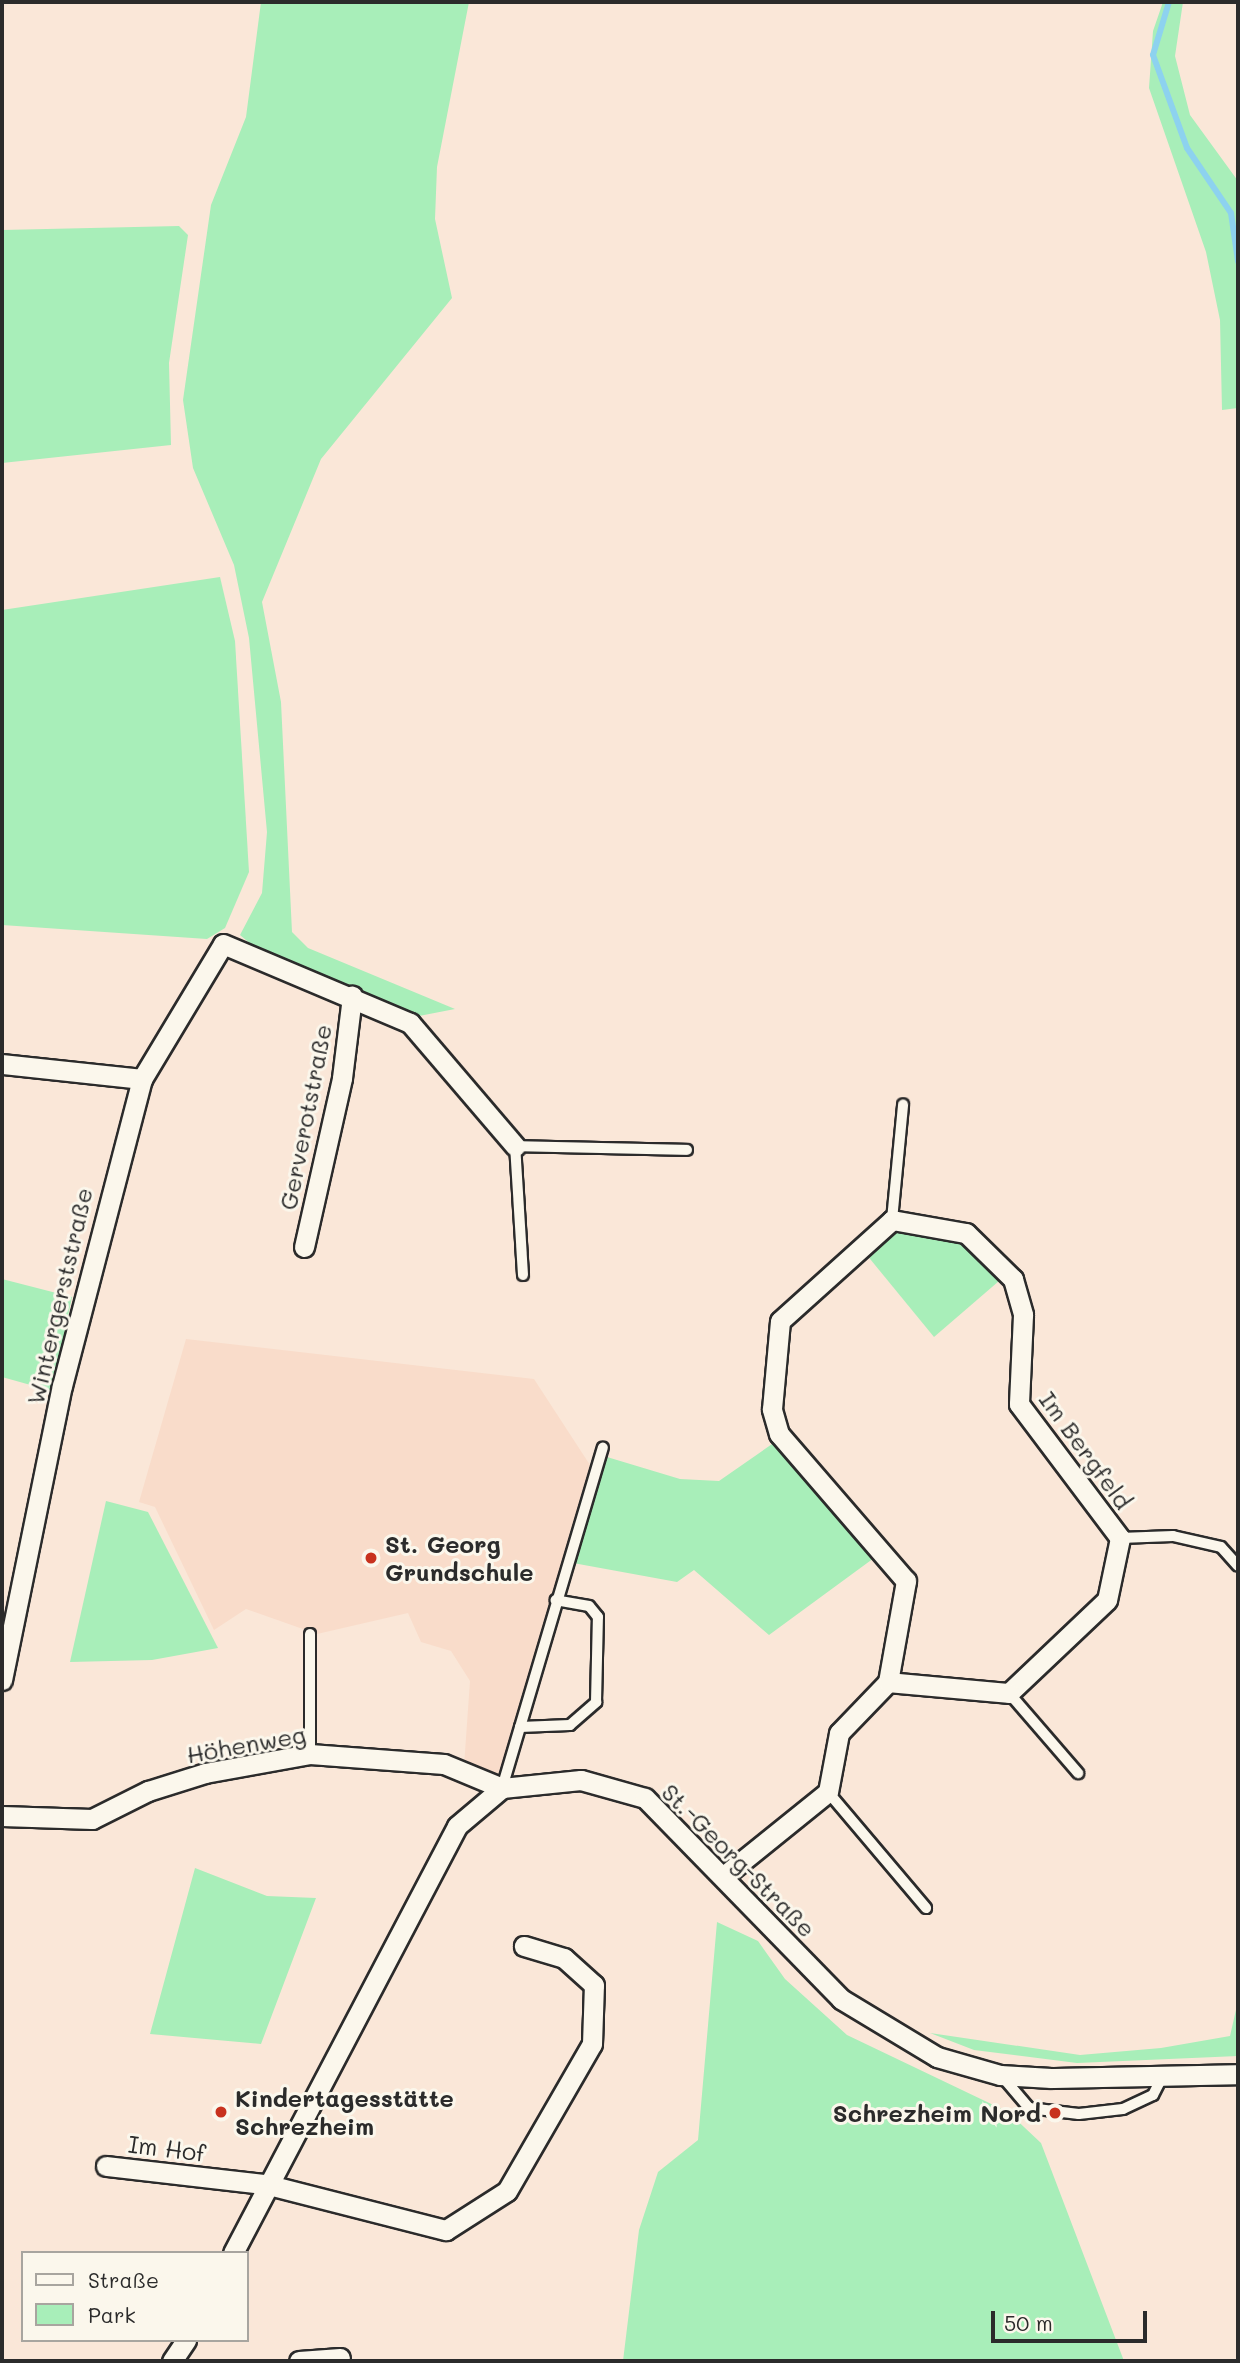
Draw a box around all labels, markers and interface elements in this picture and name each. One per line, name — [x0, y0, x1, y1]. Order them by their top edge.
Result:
street label: Gerverotstraße — [273, 1022, 337, 1212]
street label: Wintergerststraße — [20, 1185, 98, 1407]
street label: Im Bergfeld — [1034, 1386, 1138, 1514]
place label: St. Georg Grundschule — [385, 1530, 534, 1586]
marker: St. Georg Grundschule — [363, 1550, 379, 1566]
street label: Höhenweg — [184, 1719, 308, 1769]
street label: St.-Georg-Straße — [656, 1777, 822, 1943]
place label: Kindertagesstätte Schrezheim — [235, 2084, 454, 2140]
place label: Schrezheim Nord — [833, 2099, 1041, 2127]
marker: Kindertagesstätte Schrezheim — [213, 2104, 229, 2120]
marker: Schrezheim Nord — [1047, 2105, 1063, 2121]
street label: Im Hof — [127, 2129, 207, 2167]
legend — [21, 2251, 248, 2342]
text: Straße — [88, 2266, 159, 2293]
scale bar — [995, 2296, 1151, 2340]
text: Park — [88, 2301, 136, 2328]
text: 50 m — [1004, 2309, 1053, 2336]

